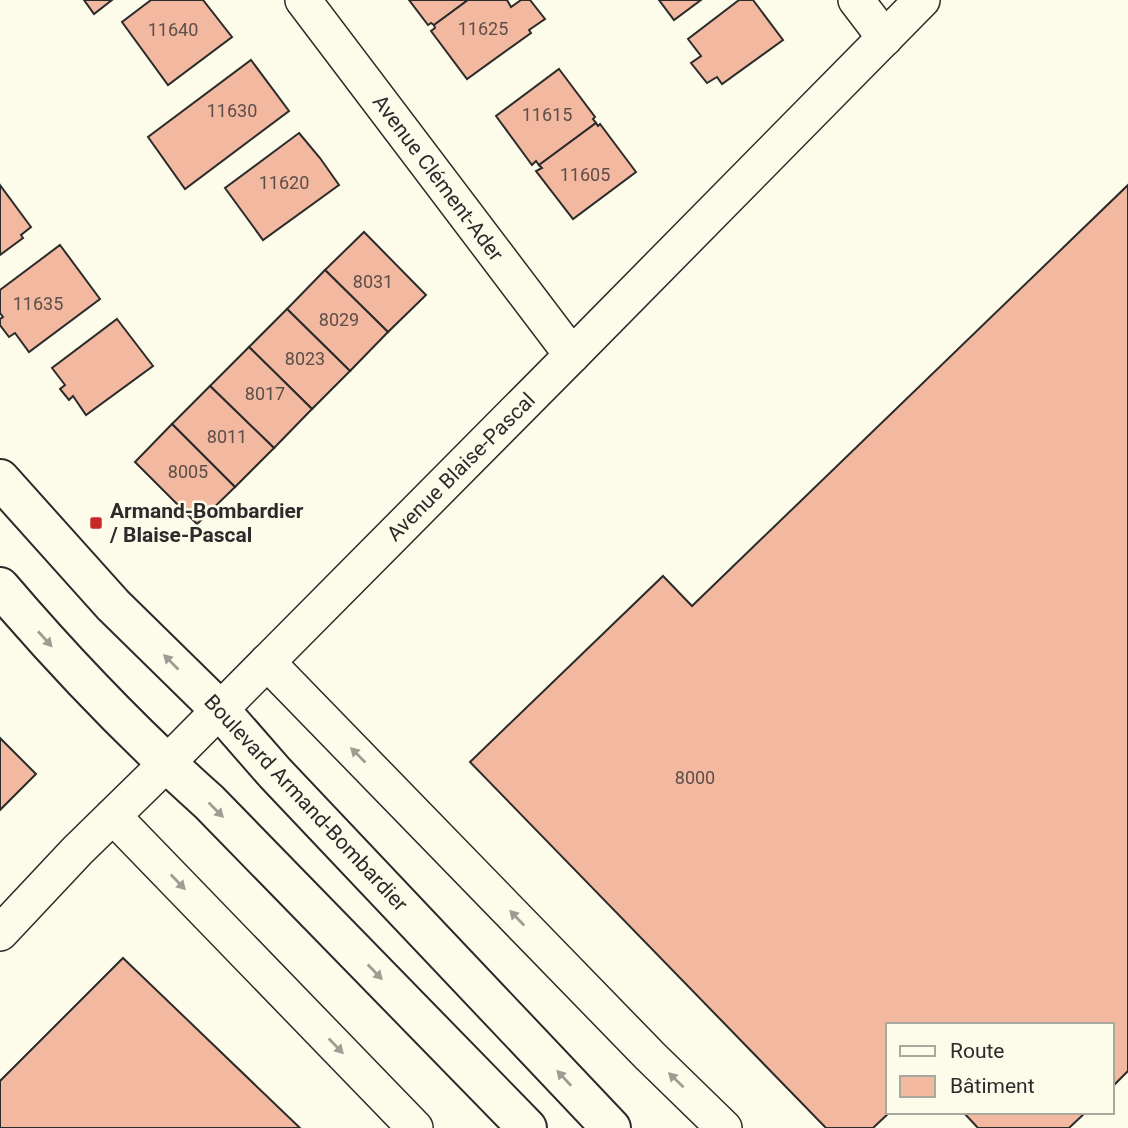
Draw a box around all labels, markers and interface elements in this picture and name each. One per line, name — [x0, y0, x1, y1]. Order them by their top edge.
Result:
house number: 11625 — [458, 18, 508, 39]
house number: 11640 — [148, 19, 198, 40]
street label: Avenue Clément-Ader — [368, 90, 508, 266]
house number: 11630 — [207, 100, 257, 121]
house number: 11615 — [522, 104, 572, 125]
house number: 11605 — [560, 164, 610, 185]
house number: 11620 — [259, 172, 309, 193]
house number: 8031 — [353, 271, 393, 292]
house number: 11635 — [13, 293, 63, 314]
house number: 8029 — [319, 309, 359, 330]
house number: 8023 — [285, 348, 325, 369]
house number: 8017 — [245, 383, 285, 404]
street label: Avenue Blaise-Pascal — [382, 388, 540, 546]
house number: 8011 — [207, 426, 247, 447]
house number: 8005 — [168, 461, 208, 482]
place label: Armand-Bombardier / Blaise-Pascal — [109, 499, 304, 547]
marker: Armand-Bombardier / Blaise-Pascal — [88, 515, 104, 531]
one-way arrow — [37, 630, 53, 648]
one-way arrow — [162, 653, 179, 670]
street label: Boulevard Armand-Bombardier — [199, 690, 413, 916]
one-way arrow — [350, 747, 366, 764]
house number: 8000 — [675, 767, 715, 788]
one-way arrow — [208, 801, 224, 818]
one-way arrow — [170, 873, 186, 890]
one-way arrow — [508, 909, 525, 926]
one-way arrow — [367, 964, 384, 981]
legend — [886, 1023, 1114, 1114]
one-way arrow — [327, 1037, 343, 1054]
text: Route — [950, 1039, 1005, 1063]
one-way arrow — [556, 1070, 573, 1087]
one-way arrow — [667, 1072, 684, 1089]
text: Bâtiment — [950, 1074, 1035, 1098]

